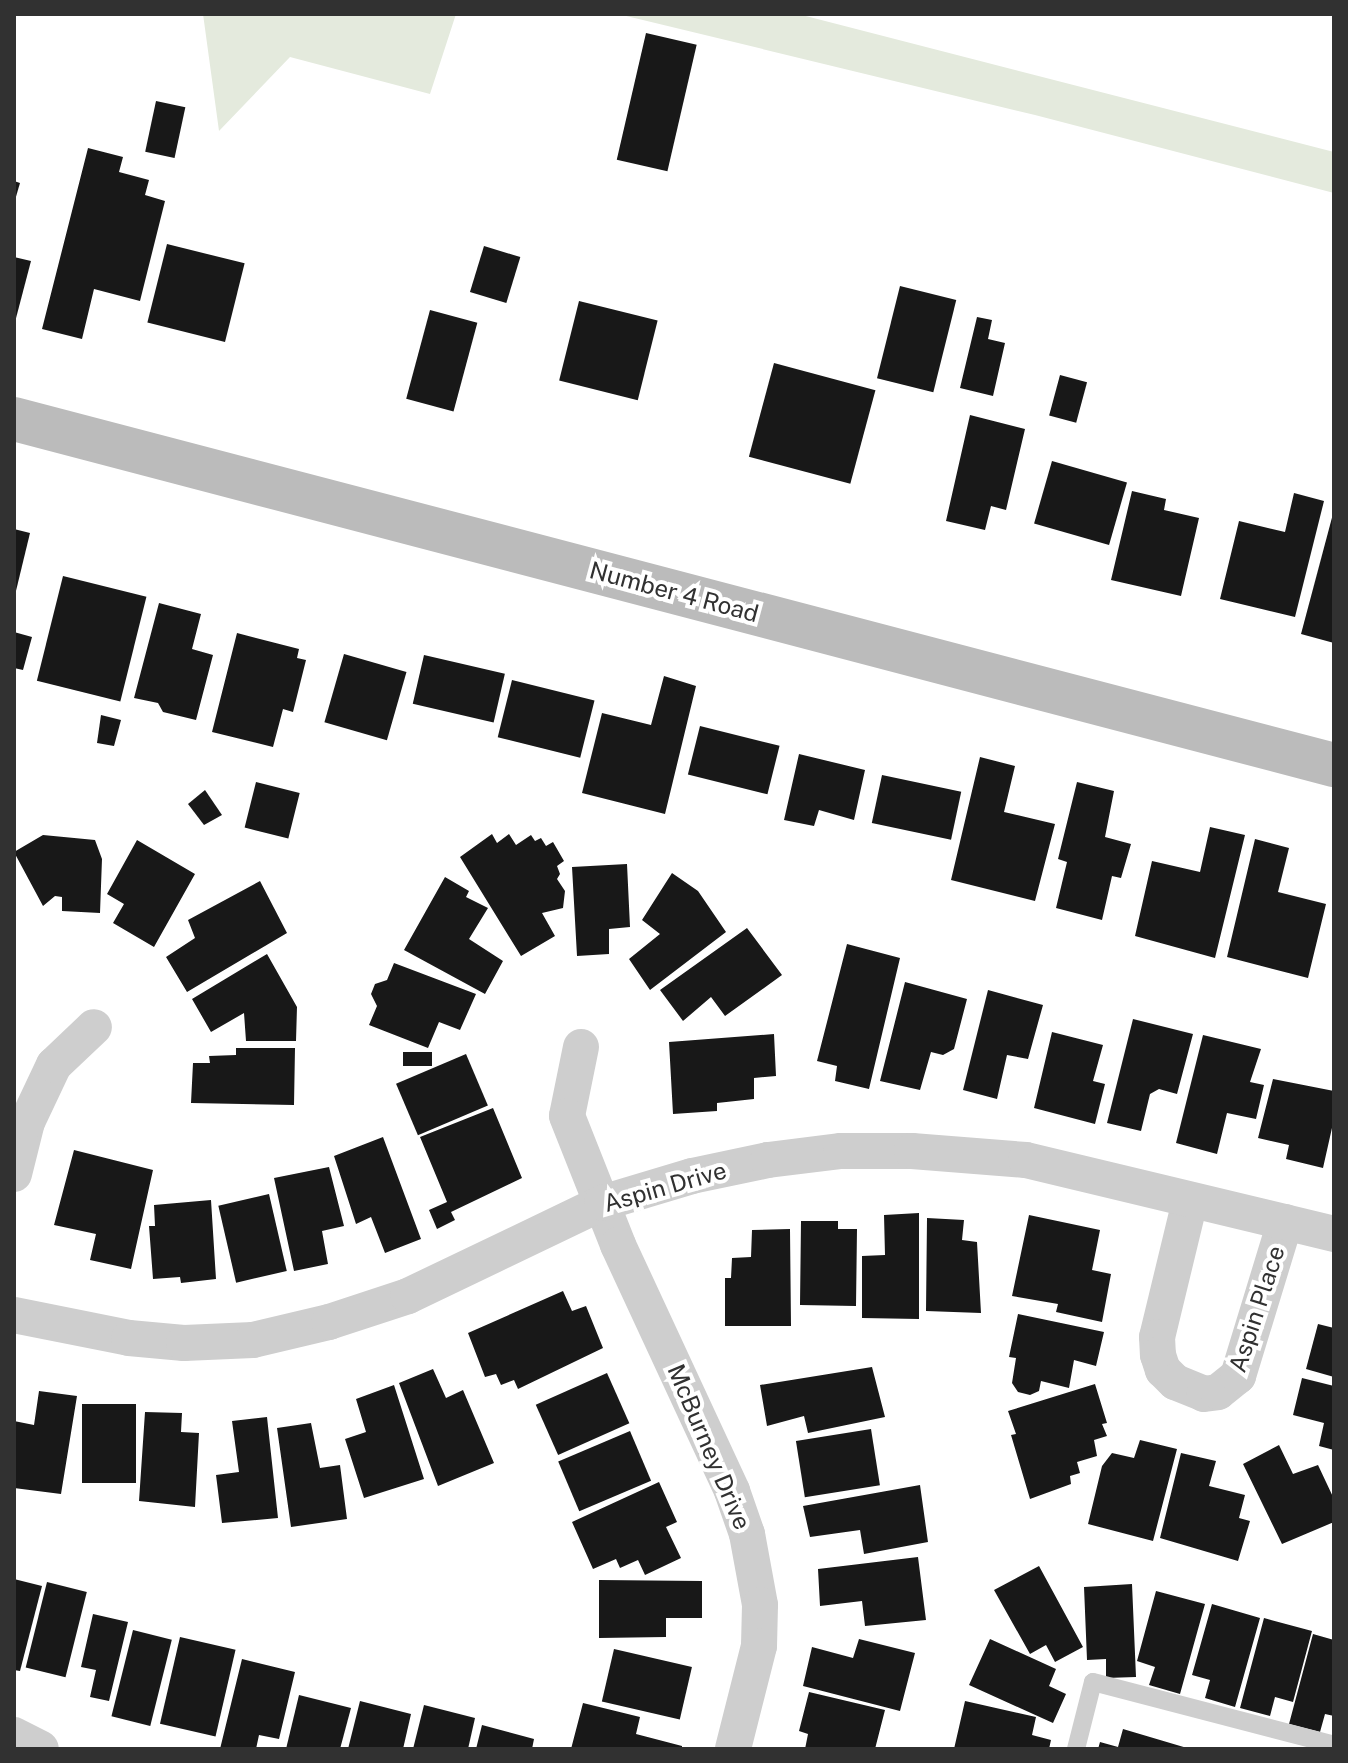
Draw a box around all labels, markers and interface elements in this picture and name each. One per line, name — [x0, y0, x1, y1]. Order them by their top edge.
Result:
street label: Number 4 Road — [586, 556, 762, 628]
street label: Aspin Drive — [600, 1156, 730, 1218]
street label: Aspin Place — [1223, 1242, 1291, 1376]
street label: McBurney Drive — [661, 1360, 757, 1534]

